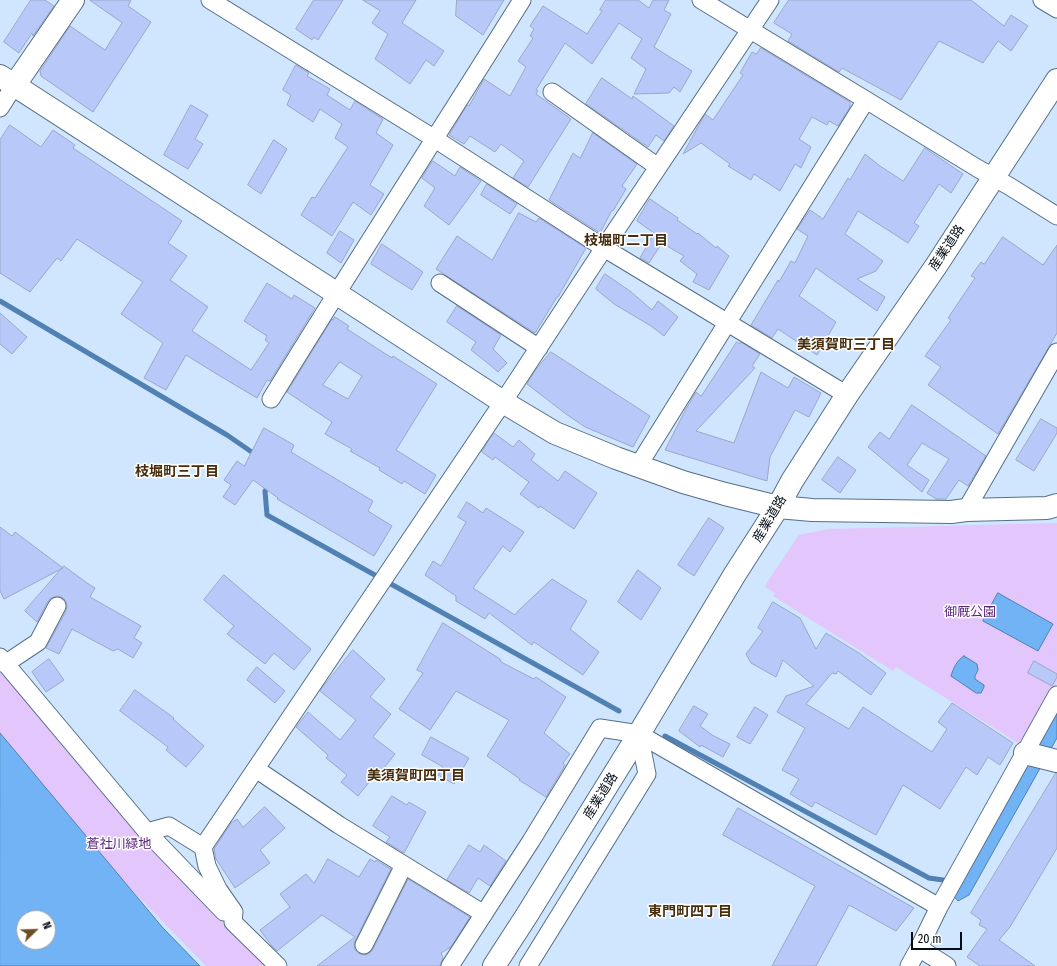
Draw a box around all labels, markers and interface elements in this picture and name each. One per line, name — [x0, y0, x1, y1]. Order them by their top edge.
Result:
street label: 産業道路 — [926, 222, 968, 274]
district label: 枝堀町二丁目 — [584, 233, 668, 249]
district label: 美須賀町三丁目 — [797, 337, 895, 353]
district label: 枝堀町三丁目 — [135, 464, 219, 480]
street label: 産業道路 — [750, 493, 790, 545]
park label: 御厩公園 — [944, 604, 996, 620]
district label: 美須賀町四丁目 — [367, 768, 465, 784]
street label: 産業道路 — [581, 770, 621, 822]
park label: 蒼社川緑地 — [87, 836, 151, 852]
district label: 東門町四丁目 — [648, 904, 732, 920]
north arrow — [16, 910, 56, 950]
text: N — [39, 920, 54, 931]
scale bar — [913, 924, 964, 950]
text: 20 m — [918, 932, 942, 946]

